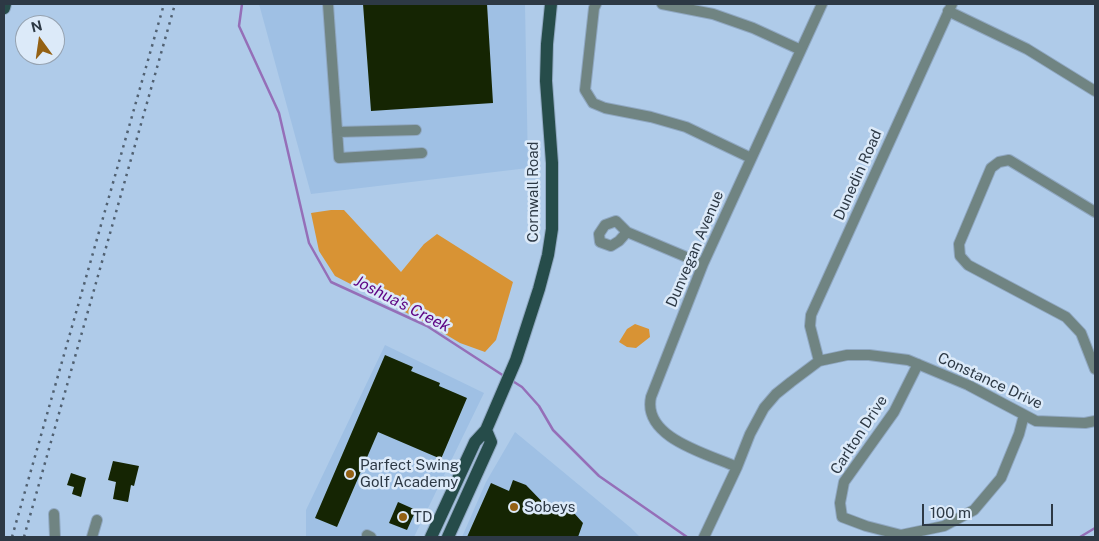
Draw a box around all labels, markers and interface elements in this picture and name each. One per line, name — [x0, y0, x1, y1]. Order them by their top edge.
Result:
north arrow — [15, 15, 65, 65]
text: N — [29, 17, 44, 36]
street label: Dunedin Road — [830, 127, 886, 223]
street label: Cornwall Road — [524, 142, 542, 242]
street label: Dunvegan Avenue — [662, 188, 728, 310]
water label: Joshua's Creek — [351, 272, 453, 336]
street label: Constance Drive — [935, 349, 1045, 413]
street label: Carlton Drive — [827, 392, 891, 478]
place label: Parfect Swing Golf Academy — [360, 456, 459, 491]
marker: Parfect Swing Golf Academy — [344, 468, 356, 480]
scale bar — [924, 494, 1055, 526]
place label: Sobeys — [524, 498, 575, 516]
marker: Sobeys — [508, 501, 520, 513]
text: 100 m — [930, 504, 971, 521]
place label: TD — [413, 508, 432, 526]
marker: TD — [397, 511, 409, 523]

